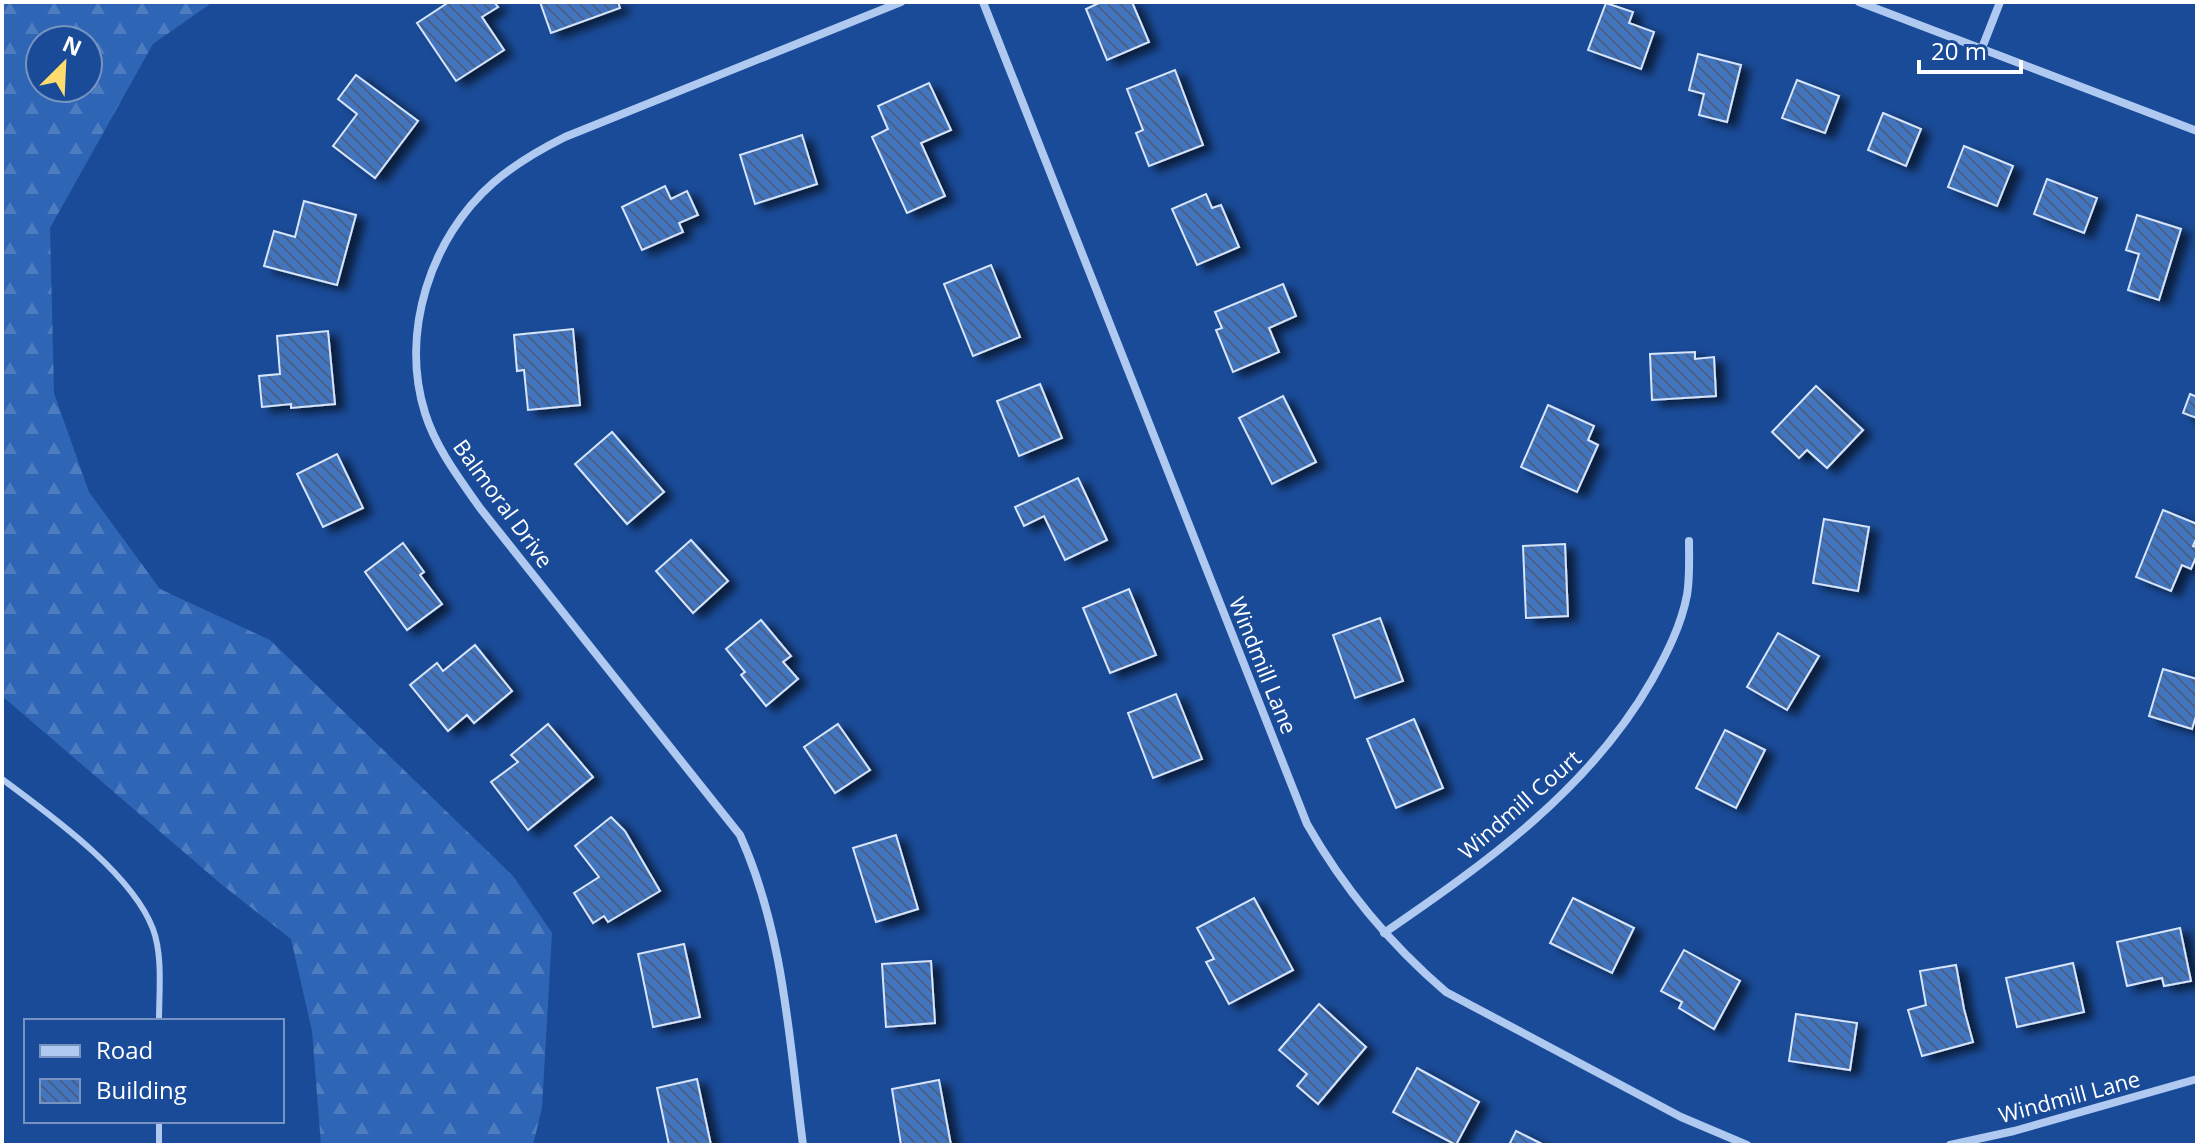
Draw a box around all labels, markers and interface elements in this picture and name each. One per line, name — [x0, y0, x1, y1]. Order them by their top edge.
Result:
north arrow — [24, 24, 104, 104]
scale bar — [1919, 24, 2021, 74]
text: N — [58, 27, 87, 62]
text: 20 m — [1931, 34, 1987, 67]
street label: Balmoral Drive — [447, 433, 561, 573]
street label: Windmill Lane — [1223, 592, 1305, 738]
street label: Windmill Court — [1451, 742, 1587, 866]
legend — [24, 1019, 284, 1123]
text: Road — [96, 1033, 153, 1066]
street label: Windmill Lane — [1995, 1063, 2143, 1129]
text: Building — [96, 1073, 187, 1106]

